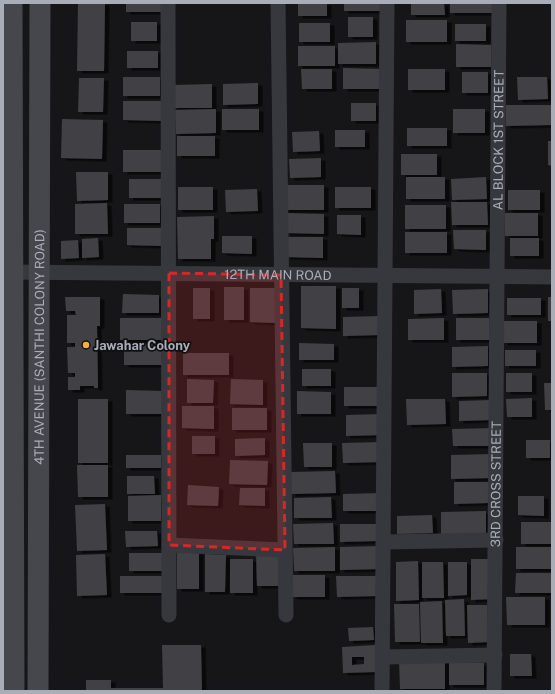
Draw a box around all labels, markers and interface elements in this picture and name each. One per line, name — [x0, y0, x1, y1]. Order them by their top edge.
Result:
street label: AL BLOCK 1ST STREET — [490, 70, 507, 210]
street label: 4TH AVENUE (SANTHI COLONY ROAD) — [32, 229, 47, 465]
street label: 12TH MAIN ROAD — [224, 267, 332, 283]
place label: Jawahar Colony — [94, 338, 191, 353]
marker: Jawahar Colony — [81, 340, 91, 350]
street label: 3RD CROSS STREET — [488, 421, 504, 547]

